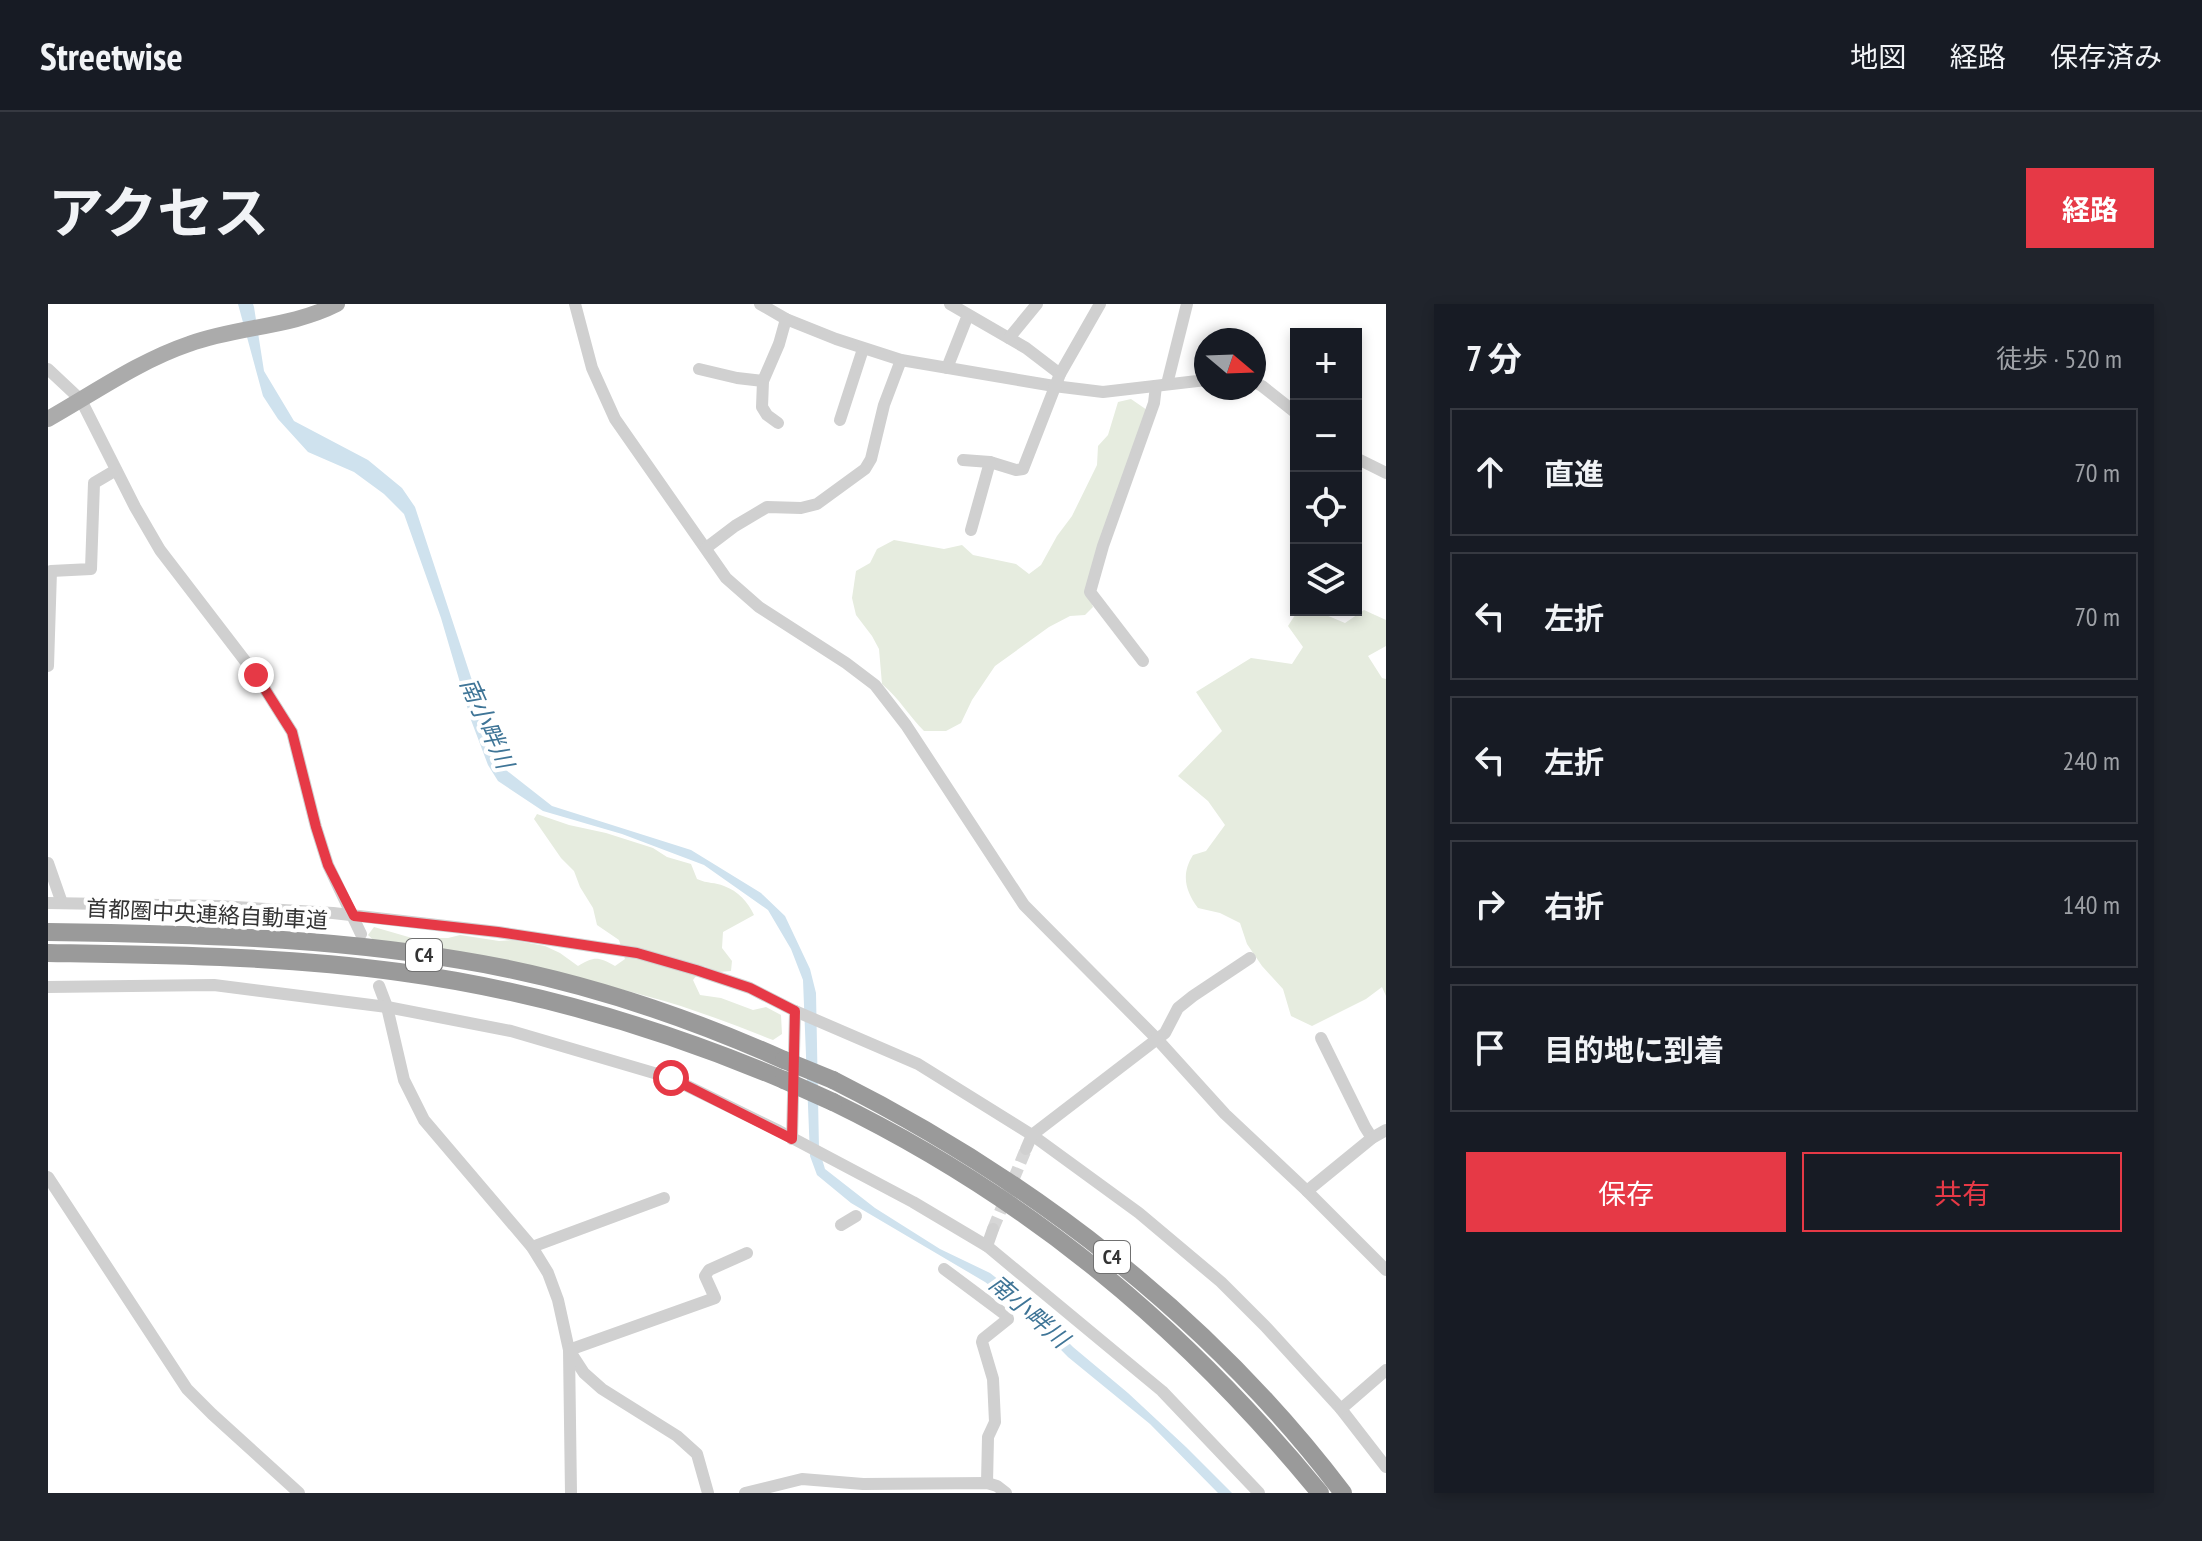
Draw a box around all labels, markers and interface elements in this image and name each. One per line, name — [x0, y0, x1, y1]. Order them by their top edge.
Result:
text: Streetwise — [40, 31, 183, 80]
text: 地図 — [1850, 38, 1906, 75]
text: 経路 — [1950, 38, 2006, 75]
text: 保存済み — [2050, 38, 2162, 75]
button: 経路 — [2026, 168, 2154, 248]
text: アクセス — [48, 176, 269, 248]
north arrow — [1194, 328, 1266, 400]
map controls — [1290, 328, 1362, 616]
button: + — [1290, 328, 1362, 400]
text: 7 分 — [1466, 336, 1522, 380]
text: 徒歩 · 520 m — [1996, 342, 2122, 375]
button: − — [1290, 400, 1362, 472]
icon: ahead — [1468, 450, 1512, 494]
text: 直進 — [1544, 454, 1604, 493]
text: 70 m — [2074, 456, 2120, 489]
button: locate — [1290, 472, 1362, 544]
button: layers — [1290, 544, 1362, 616]
icon: left — [1468, 594, 1512, 638]
text: 左折 — [1544, 598, 1604, 637]
text: 70 m — [2074, 600, 2120, 633]
route end — [238, 657, 274, 693]
water label: 南小畔川 — [453, 673, 522, 776]
icon: left — [1468, 738, 1512, 782]
text: 左折 — [1544, 742, 1604, 781]
text: 240 m — [2062, 744, 2120, 777]
icon: right — [1468, 882, 1512, 926]
text: 右折 — [1544, 886, 1604, 925]
text: 140 m — [2062, 888, 2120, 921]
street label: 首都圏中央連絡自動車道 — [85, 894, 329, 934]
road number: C4 — [406, 939, 442, 971]
icon: arrive — [1468, 1026, 1512, 1070]
text: 目的地に到着 — [1544, 1030, 1724, 1069]
route start — [653, 1060, 689, 1096]
button: 保存 — [1466, 1152, 1786, 1232]
button: 共有 — [1802, 1152, 2122, 1232]
road number: C4 — [1094, 1241, 1130, 1273]
water label: 南小畔川 — [983, 1268, 1078, 1356]

